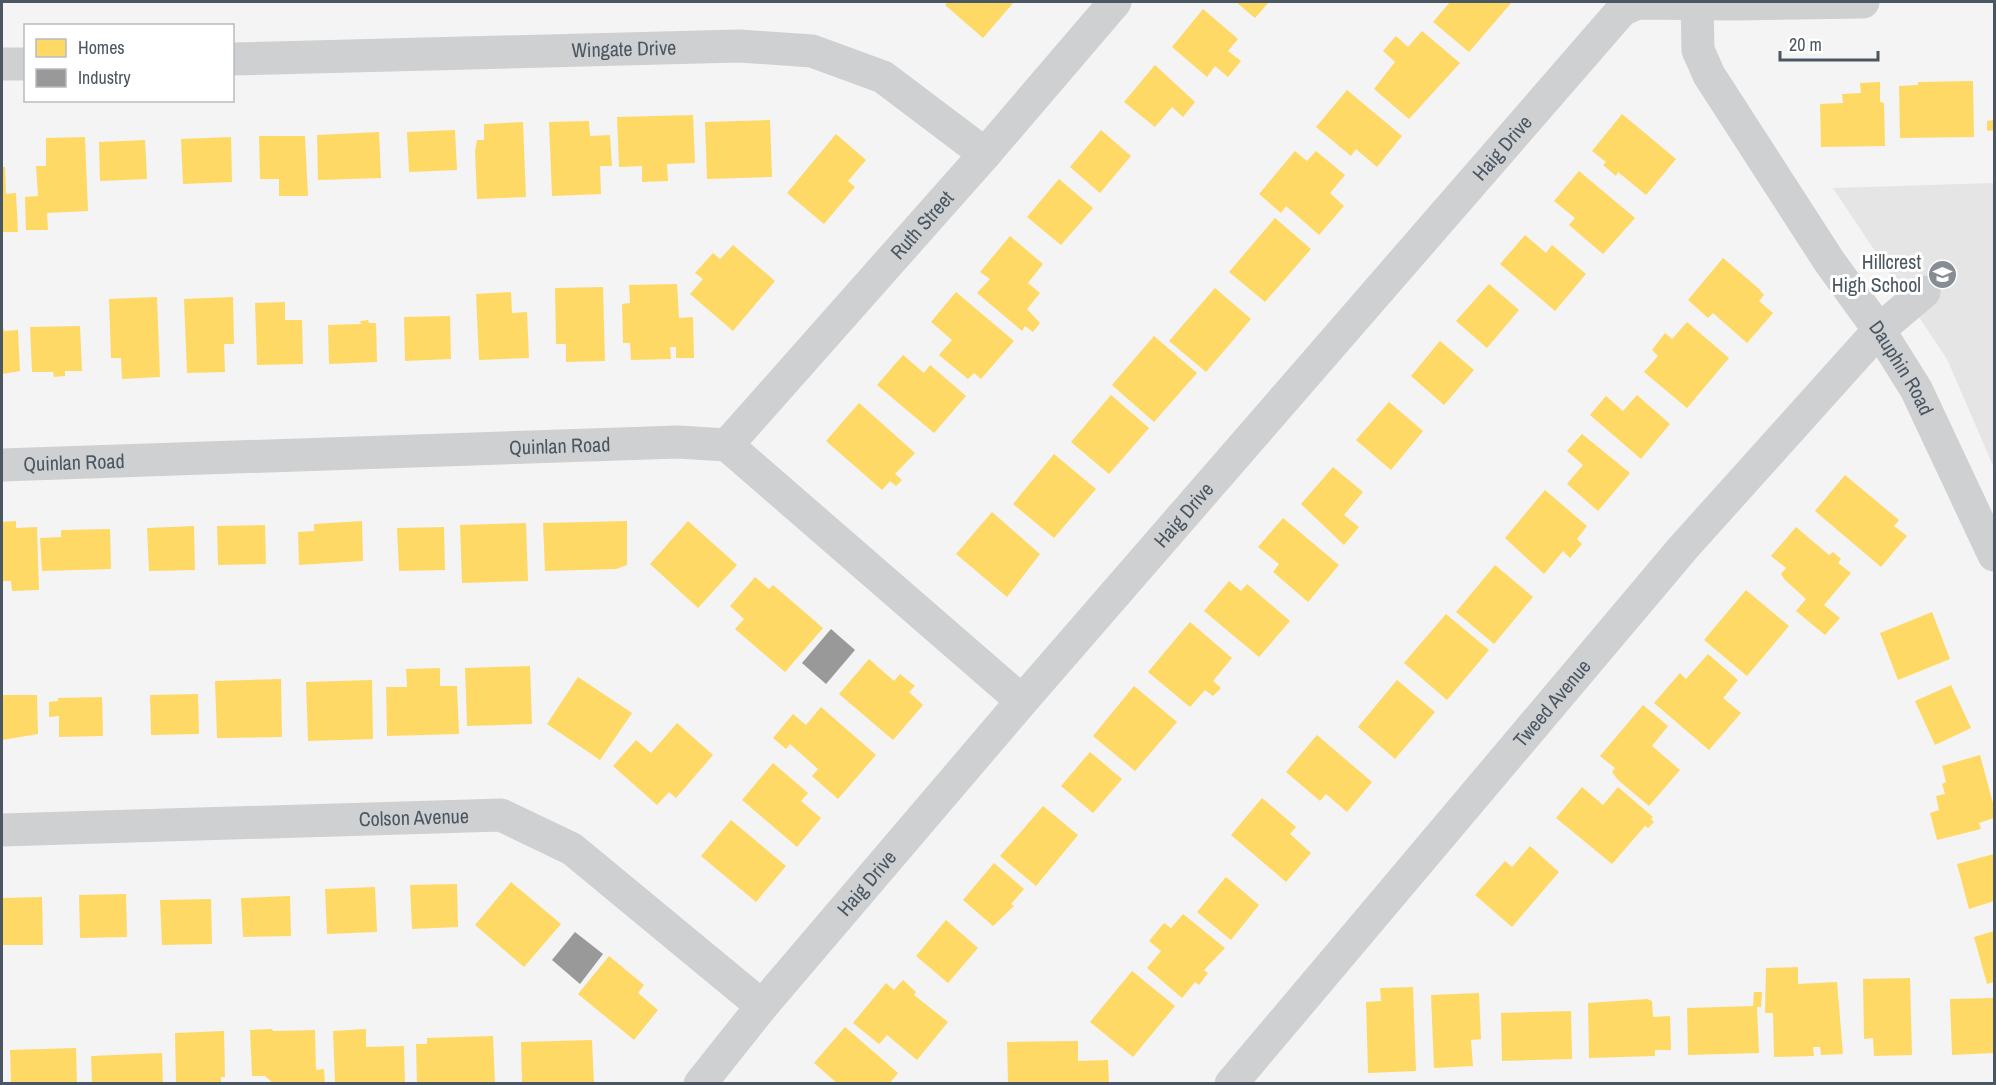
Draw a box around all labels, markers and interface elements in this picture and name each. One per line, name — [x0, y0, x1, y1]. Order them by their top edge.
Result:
legend — [24, 24, 234, 102]
scale bar — [1780, 24, 1878, 62]
text: 20 m — [1789, 32, 1822, 57]
street label: Wingate Drive — [571, 34, 677, 63]
text: Homes — [78, 35, 125, 60]
text: Industry — [78, 65, 131, 90]
street label: Haig Drive — [1466, 109, 1538, 186]
street label: Ruth Street — [884, 184, 960, 265]
place label: Hillcrest High School — [1832, 248, 1921, 298]
school or university icon: Hillcrest High School — [1926, 258, 1958, 290]
street label: Dauphin Road — [1863, 315, 1940, 419]
street label: Quinlan Road — [509, 430, 611, 461]
street label: Quinlan Road — [23, 447, 125, 477]
street label: Haig Drive — [1147, 476, 1219, 553]
street label: Tweed Avenue — [1507, 653, 1597, 753]
street label: Colson Avenue — [358, 802, 469, 832]
street label: Haig Drive — [831, 844, 902, 921]

